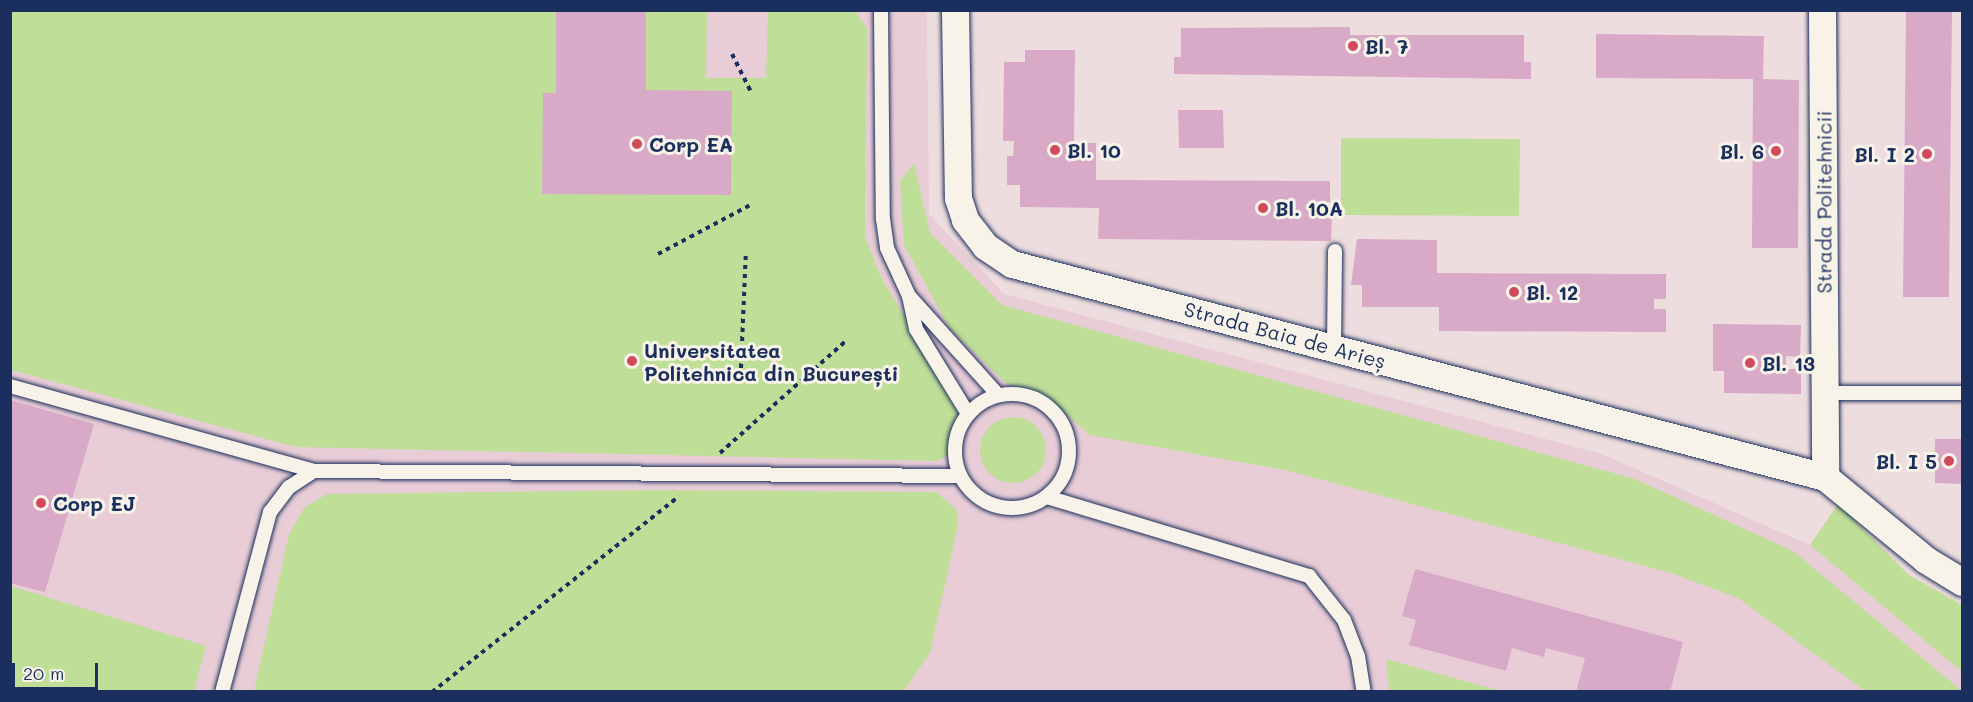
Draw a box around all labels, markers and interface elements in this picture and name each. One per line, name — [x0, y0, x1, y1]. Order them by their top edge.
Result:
place label: Bl. 7 — [1365, 34, 1408, 58]
marker: Bl. 7 — [1346, 39, 1360, 53]
street label: Strada Politehnicii — [1812, 111, 1836, 293]
place label: Corp EA — [649, 132, 733, 156]
marker: Corp EA — [630, 137, 644, 151]
place label: Bl. 10 — [1067, 138, 1121, 162]
place label: Bl. 6 — [1720, 139, 1764, 163]
place label: Bl. I 2 — [1854, 142, 1915, 166]
marker: Bl. 10 — [1048, 143, 1062, 157]
marker: Bl. 6 — [1769, 144, 1783, 158]
marker: Bl. I 2 — [1920, 147, 1934, 161]
place label: Bl. 10A — [1275, 196, 1343, 220]
marker: Bl. 10A — [1256, 201, 1270, 215]
place label: Bl. 12 — [1526, 280, 1578, 304]
marker: Bl. 12 — [1507, 285, 1521, 299]
street label: Strada Baia de Arieș — [1182, 297, 1388, 373]
place label: Universitatea Politehnica din București — [644, 338, 899, 385]
place label: Bl. 13 — [1762, 351, 1815, 375]
marker: Universitatea Politehnica din București — [625, 354, 639, 368]
marker: Bl. 13 — [1743, 356, 1757, 370]
place label: Bl. I 5 — [1876, 449, 1937, 473]
marker: Bl. I 5 — [1942, 454, 1956, 468]
place label: Corp EJ — [53, 491, 136, 515]
marker: Corp EJ — [34, 496, 48, 510]
scale bar — [15, 651, 100, 689]
text: 20 m — [23, 661, 64, 685]

